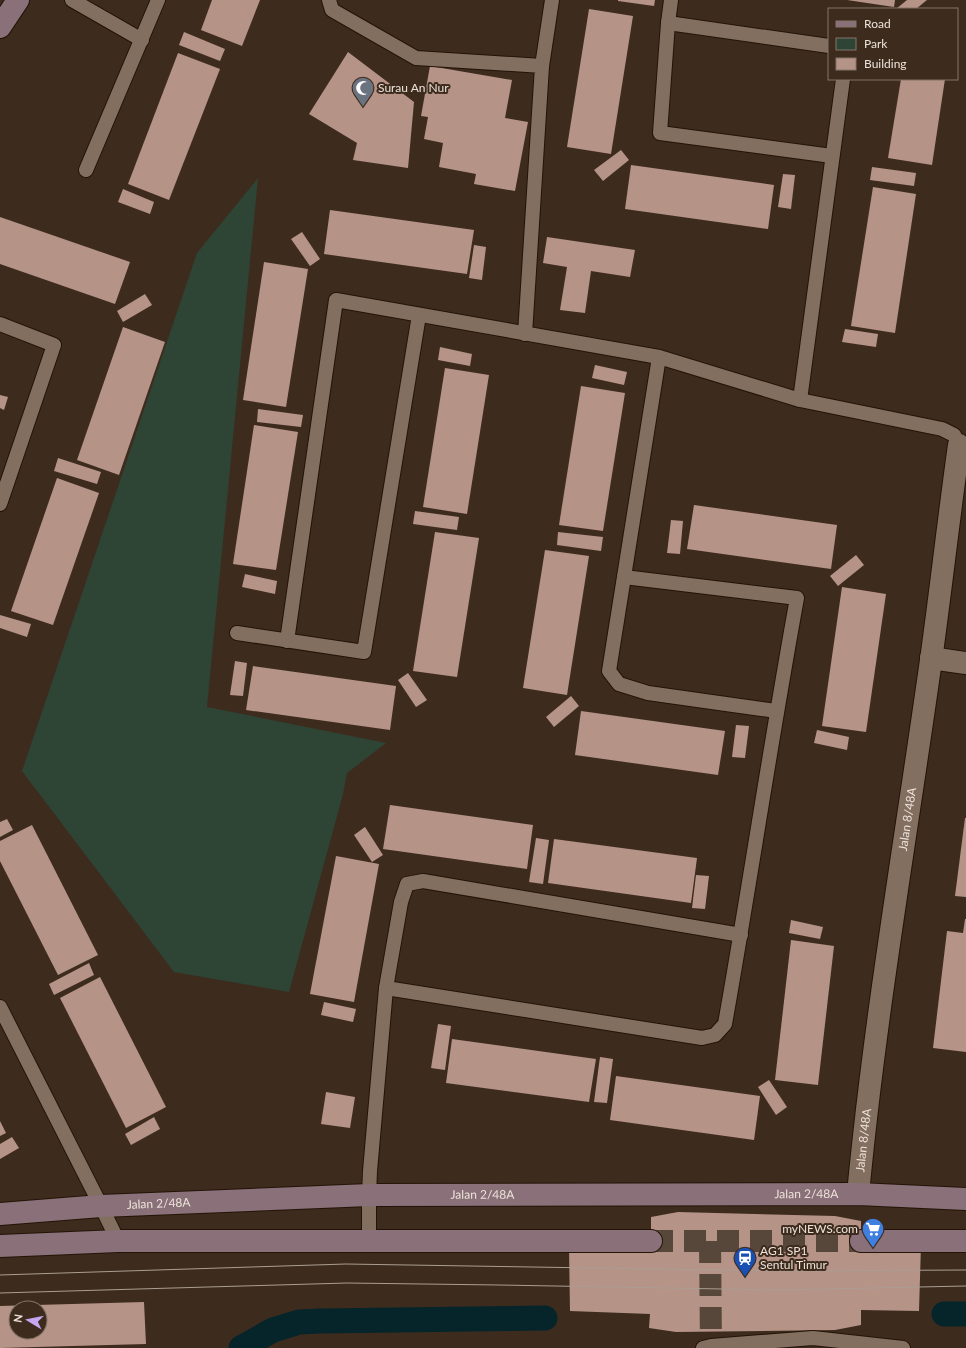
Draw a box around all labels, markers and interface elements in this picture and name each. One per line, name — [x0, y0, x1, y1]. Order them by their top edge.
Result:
legend — [828, 8, 958, 80]
text: Road — [864, 16, 891, 31]
text: Park — [864, 36, 888, 51]
text: Building — [864, 56, 907, 71]
mosque icon: Surau An Nur — [350, 75, 376, 108]
place label: Surau An Nur — [378, 80, 449, 95]
street label: Jalan 8/48A — [895, 786, 919, 852]
street label: Jalan 8/48A — [852, 1107, 874, 1173]
street label: Jalan 2/48A — [775, 1186, 839, 1201]
street label: Jalan 2/48A — [451, 1187, 515, 1202]
street label: Jalan 2/48A — [126, 1194, 192, 1212]
supermarket icon: myNEWS.com — [860, 1216, 886, 1249]
place label: myNEWS.com — [782, 1221, 858, 1236]
place label: AG1 SP1 Sentul Timur — [760, 1243, 827, 1272]
station icon: AG1 SP1 Sentul Timur — [732, 1245, 758, 1278]
north arrow — [8, 1300, 48, 1340]
text: N — [11, 1313, 25, 1323]

